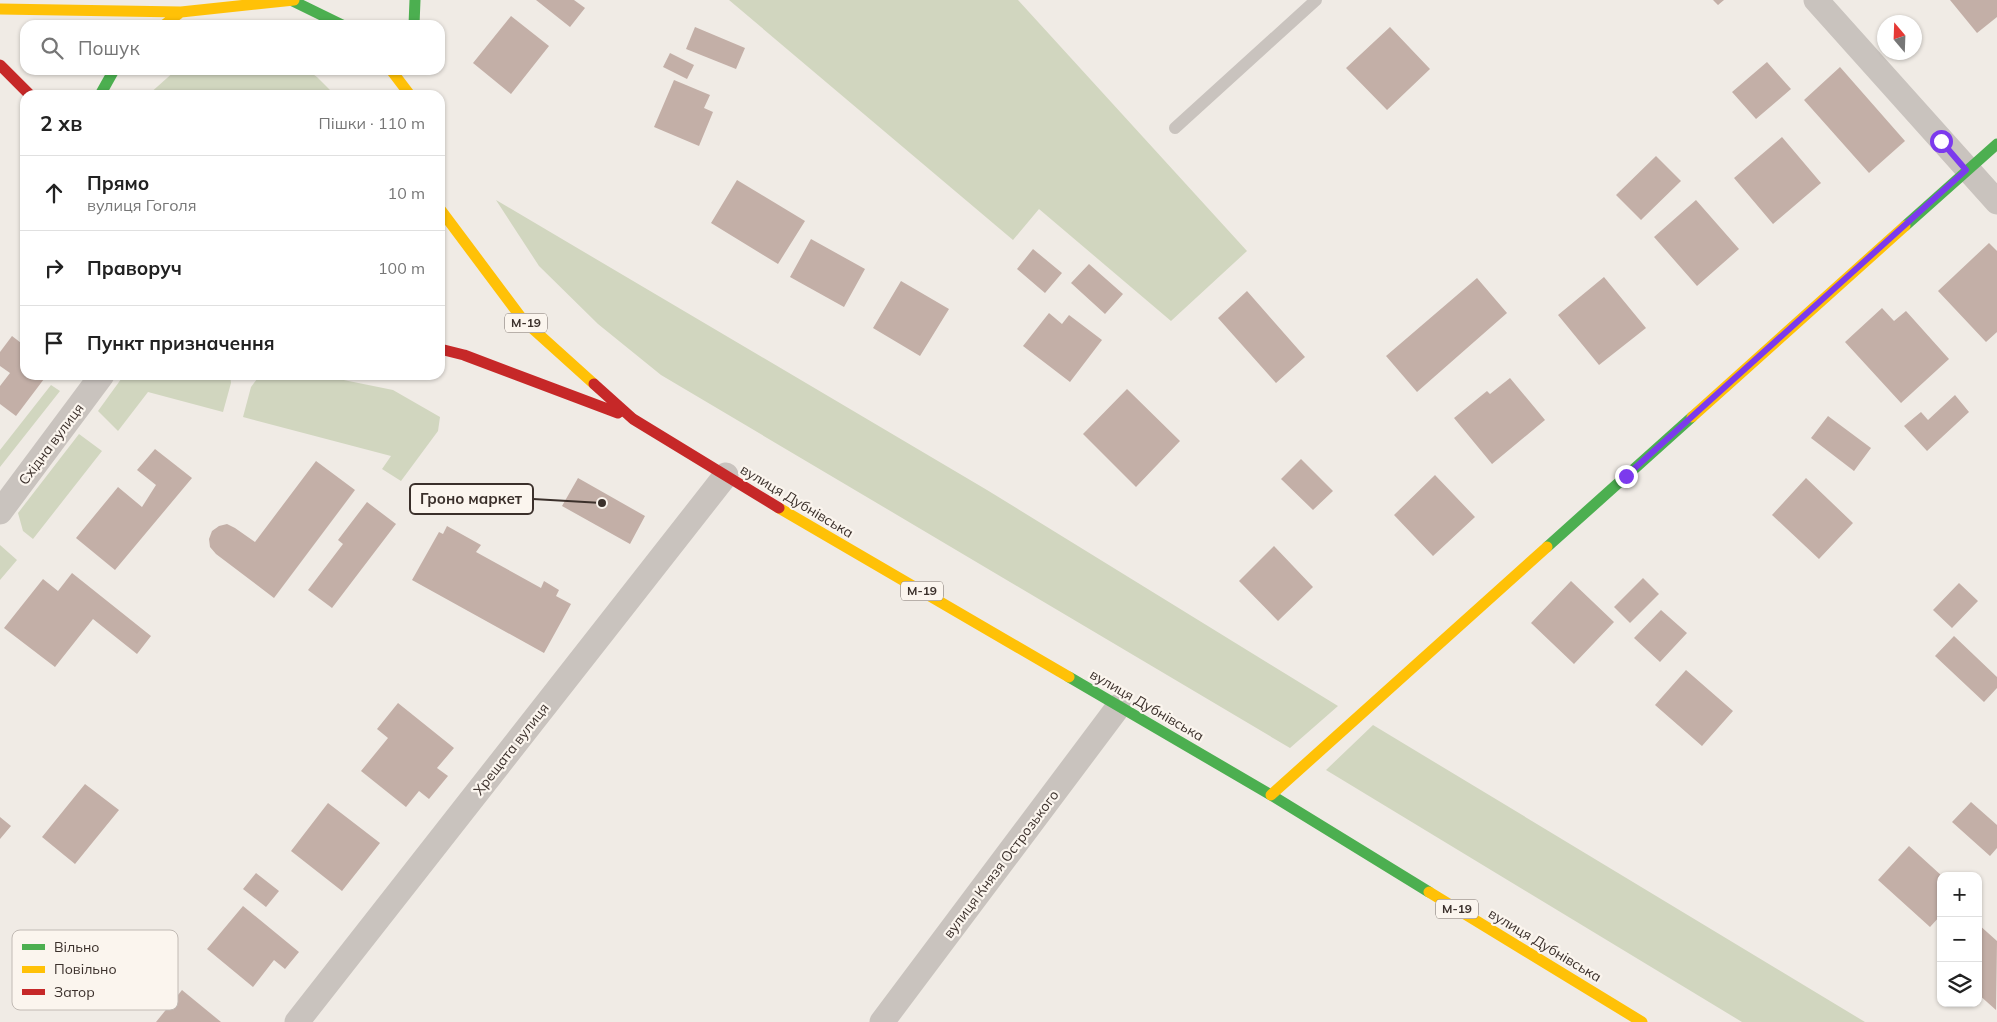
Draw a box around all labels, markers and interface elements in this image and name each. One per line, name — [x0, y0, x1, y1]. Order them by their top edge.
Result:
north arrow — [1877, 15, 1922, 60]
search box — [20, 20, 445, 75]
icon: search — [38, 34, 66, 62]
text: Пошук — [78, 36, 140, 60]
text: 2 хв — [40, 110, 82, 136]
text: Пішки · 110 m — [319, 113, 425, 133]
route start — [1930, 130, 1953, 153]
text: Прямо — [87, 171, 149, 195]
icon: ahead — [40, 179, 68, 207]
text: 10 m — [388, 183, 425, 203]
text: вулиця Гоголя — [87, 195, 196, 215]
icon: right — [40, 254, 68, 282]
text: Праворуч — [87, 256, 182, 280]
text: 100 m — [378, 258, 425, 278]
road number: М-19 — [505, 314, 547, 332]
icon: arrive — [40, 329, 68, 357]
text: Пункт призначення — [87, 331, 275, 355]
street label: Східна вулиця — [15, 400, 87, 488]
street label: вулиця Дубнівська — [737, 460, 857, 542]
route end — [1615, 465, 1638, 488]
callout: Гроно маркет — [410, 484, 533, 514]
text: Гроно маркет — [420, 489, 523, 508]
road number: М-19 — [901, 582, 943, 600]
street label: вулиця Дубнівська — [1087, 665, 1207, 745]
street label: Хрещата вулиця — [469, 699, 553, 799]
street label: вулиця Князя Острозького — [939, 786, 1063, 942]
map controls — [1937, 872, 1982, 1007]
button: + — [1937, 872, 1982, 917]
road number: М-19 — [1436, 900, 1478, 919]
street label: вулиця Дубнівська — [1485, 904, 1605, 986]
button: − — [1937, 917, 1982, 962]
legend — [12, 930, 178, 1010]
text: Вільно — [54, 938, 99, 956]
text: Повільно — [54, 960, 117, 978]
button: layers — [1937, 962, 1982, 1007]
text: Затор — [54, 983, 95, 1001]

